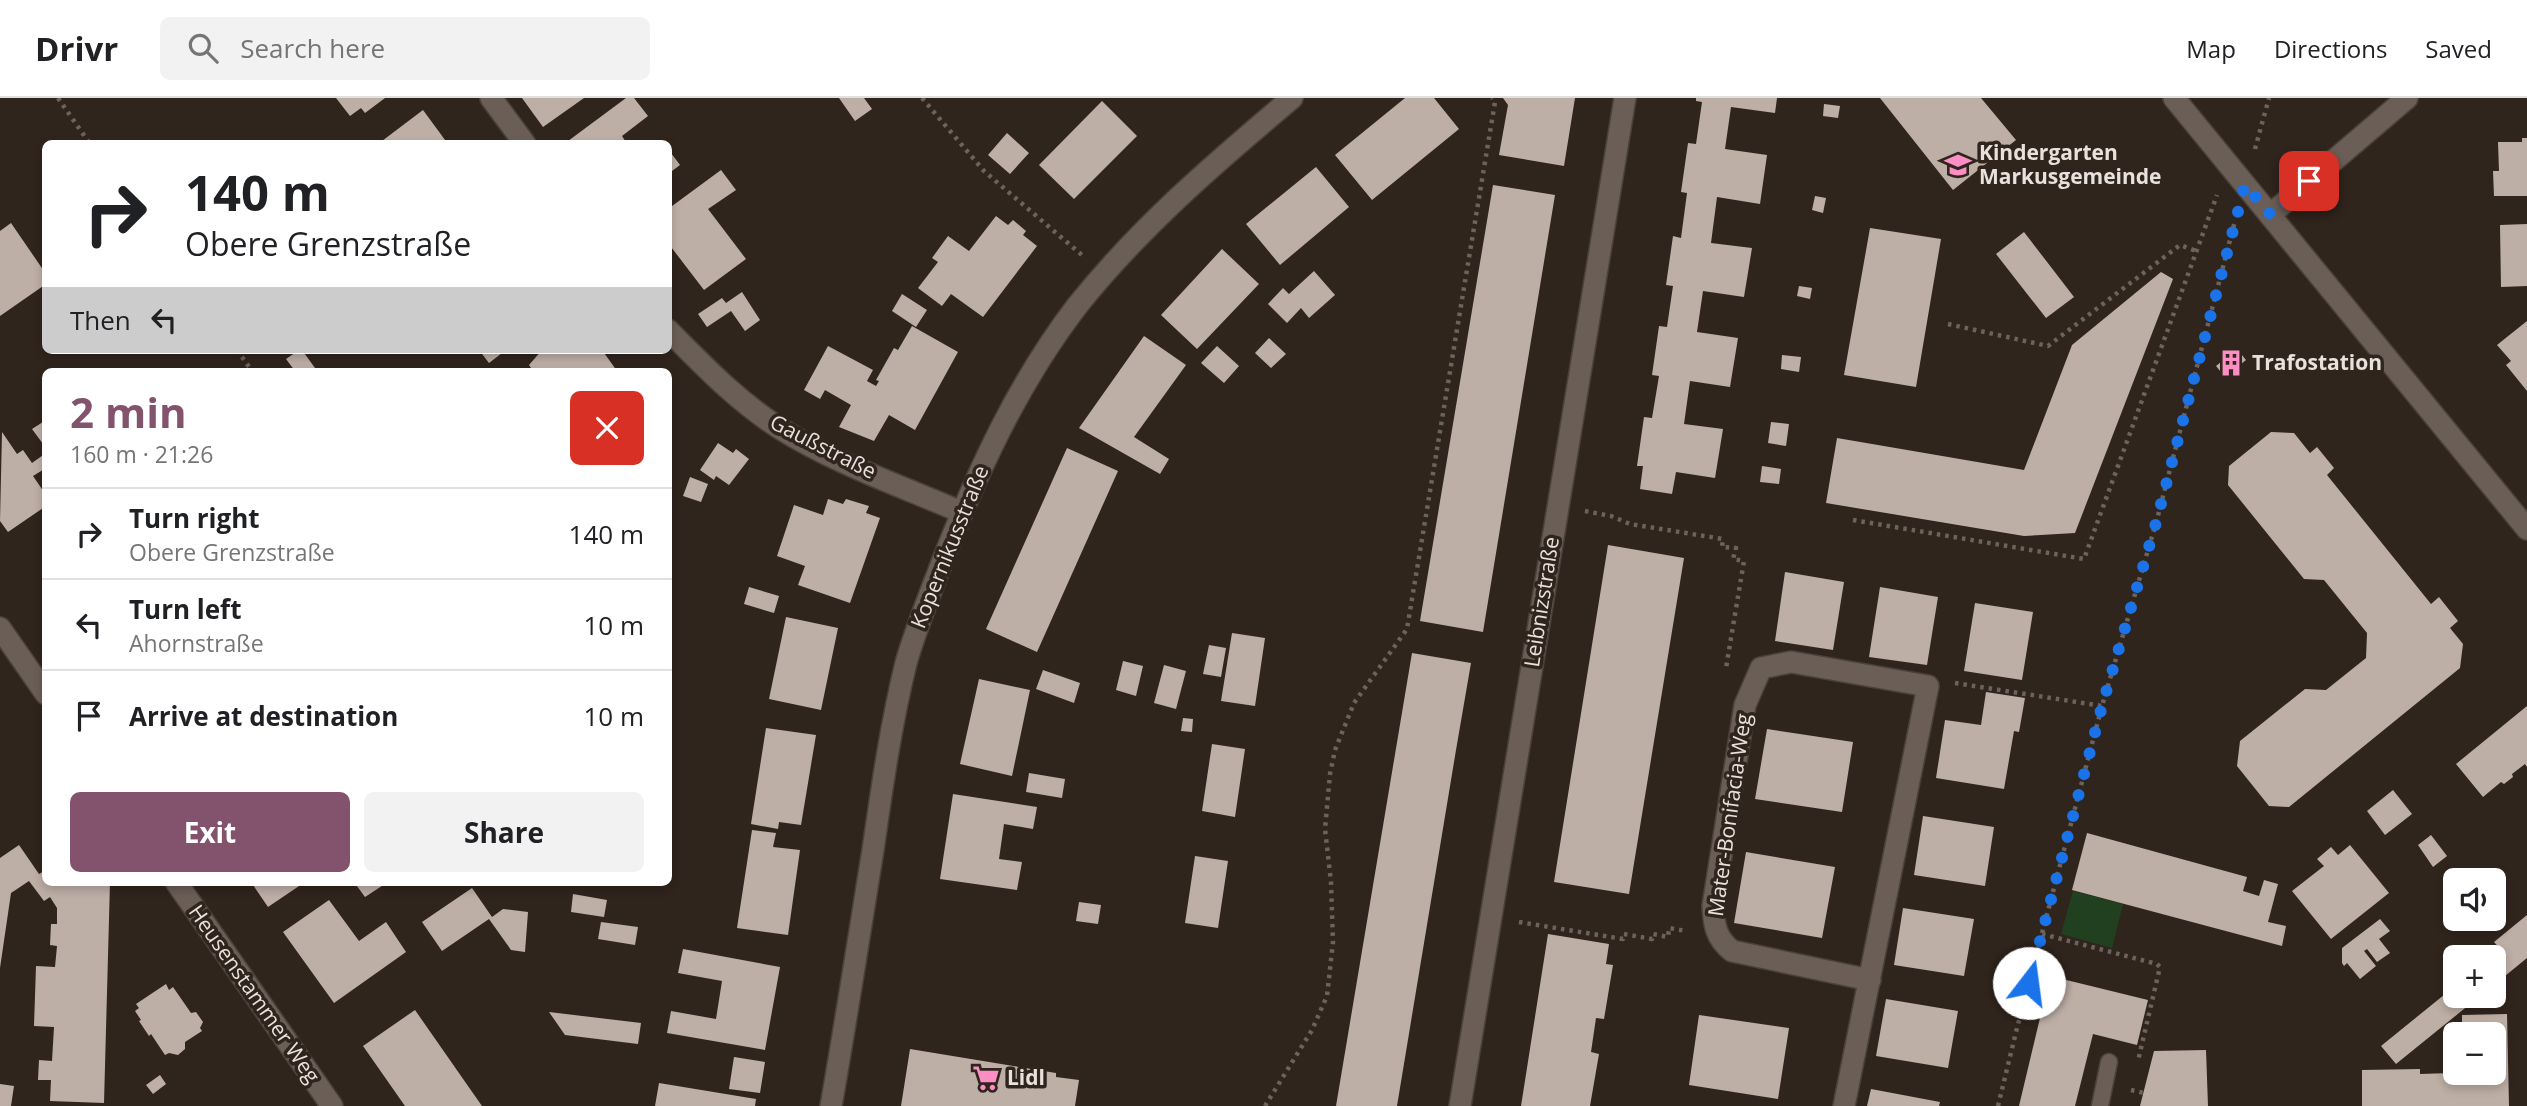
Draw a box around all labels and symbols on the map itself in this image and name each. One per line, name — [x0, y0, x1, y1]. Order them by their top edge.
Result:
place label: Kindergarten Markusgemeinde — [1979, 138, 2162, 190]
school or university icon: Kindergarten Markusgemeinde — [1943, 150, 1973, 180]
pin — [2279, 151, 2339, 211]
building icon: Trafostation — [2216, 348, 2246, 378]
place label: Trafostation — [2252, 348, 2382, 376]
street label: Gaußstraße — [766, 407, 881, 485]
street label: Kopernikusstraße — [904, 461, 995, 632]
street label: Leibnizstraße — [1517, 535, 1565, 669]
street label: Mater-Bonifacia-Weg — [1701, 712, 1757, 918]
street label: Heusenstammer Weg — [183, 899, 327, 1088]
position arrow — [1992, 946, 2066, 1020]
supermarket icon: Lidl — [971, 1063, 1001, 1093]
place label: Lidl — [1007, 1063, 1045, 1091]

